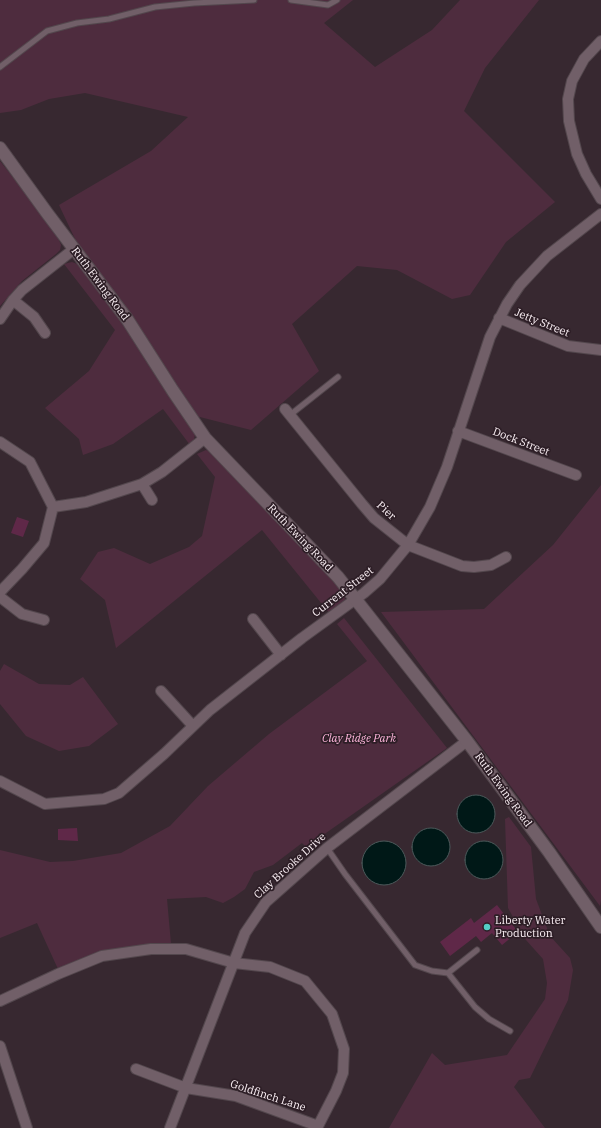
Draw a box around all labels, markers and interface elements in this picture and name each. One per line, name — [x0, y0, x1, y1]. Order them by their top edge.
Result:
street label: Ruth Ewing Road — [68, 245, 132, 323]
street label: Jetty Street — [513, 306, 571, 340]
street label: Dock Street — [491, 425, 551, 459]
street label: Pier — [374, 499, 398, 523]
street label: Ruth Ewing Road — [265, 502, 335, 574]
street label: Current Street — [310, 564, 376, 620]
park label: Clay Ridge Park — [322, 732, 396, 746]
street label: Ruth Ewing Road — [472, 750, 534, 830]
street label: Clay Brooke Drive — [251, 830, 329, 902]
place label: Liberty Water Production — [495, 914, 565, 940]
marker: Liberty Water Production — [482, 922, 492, 932]
street label: Goldfinch Lane — [229, 1078, 307, 1114]

